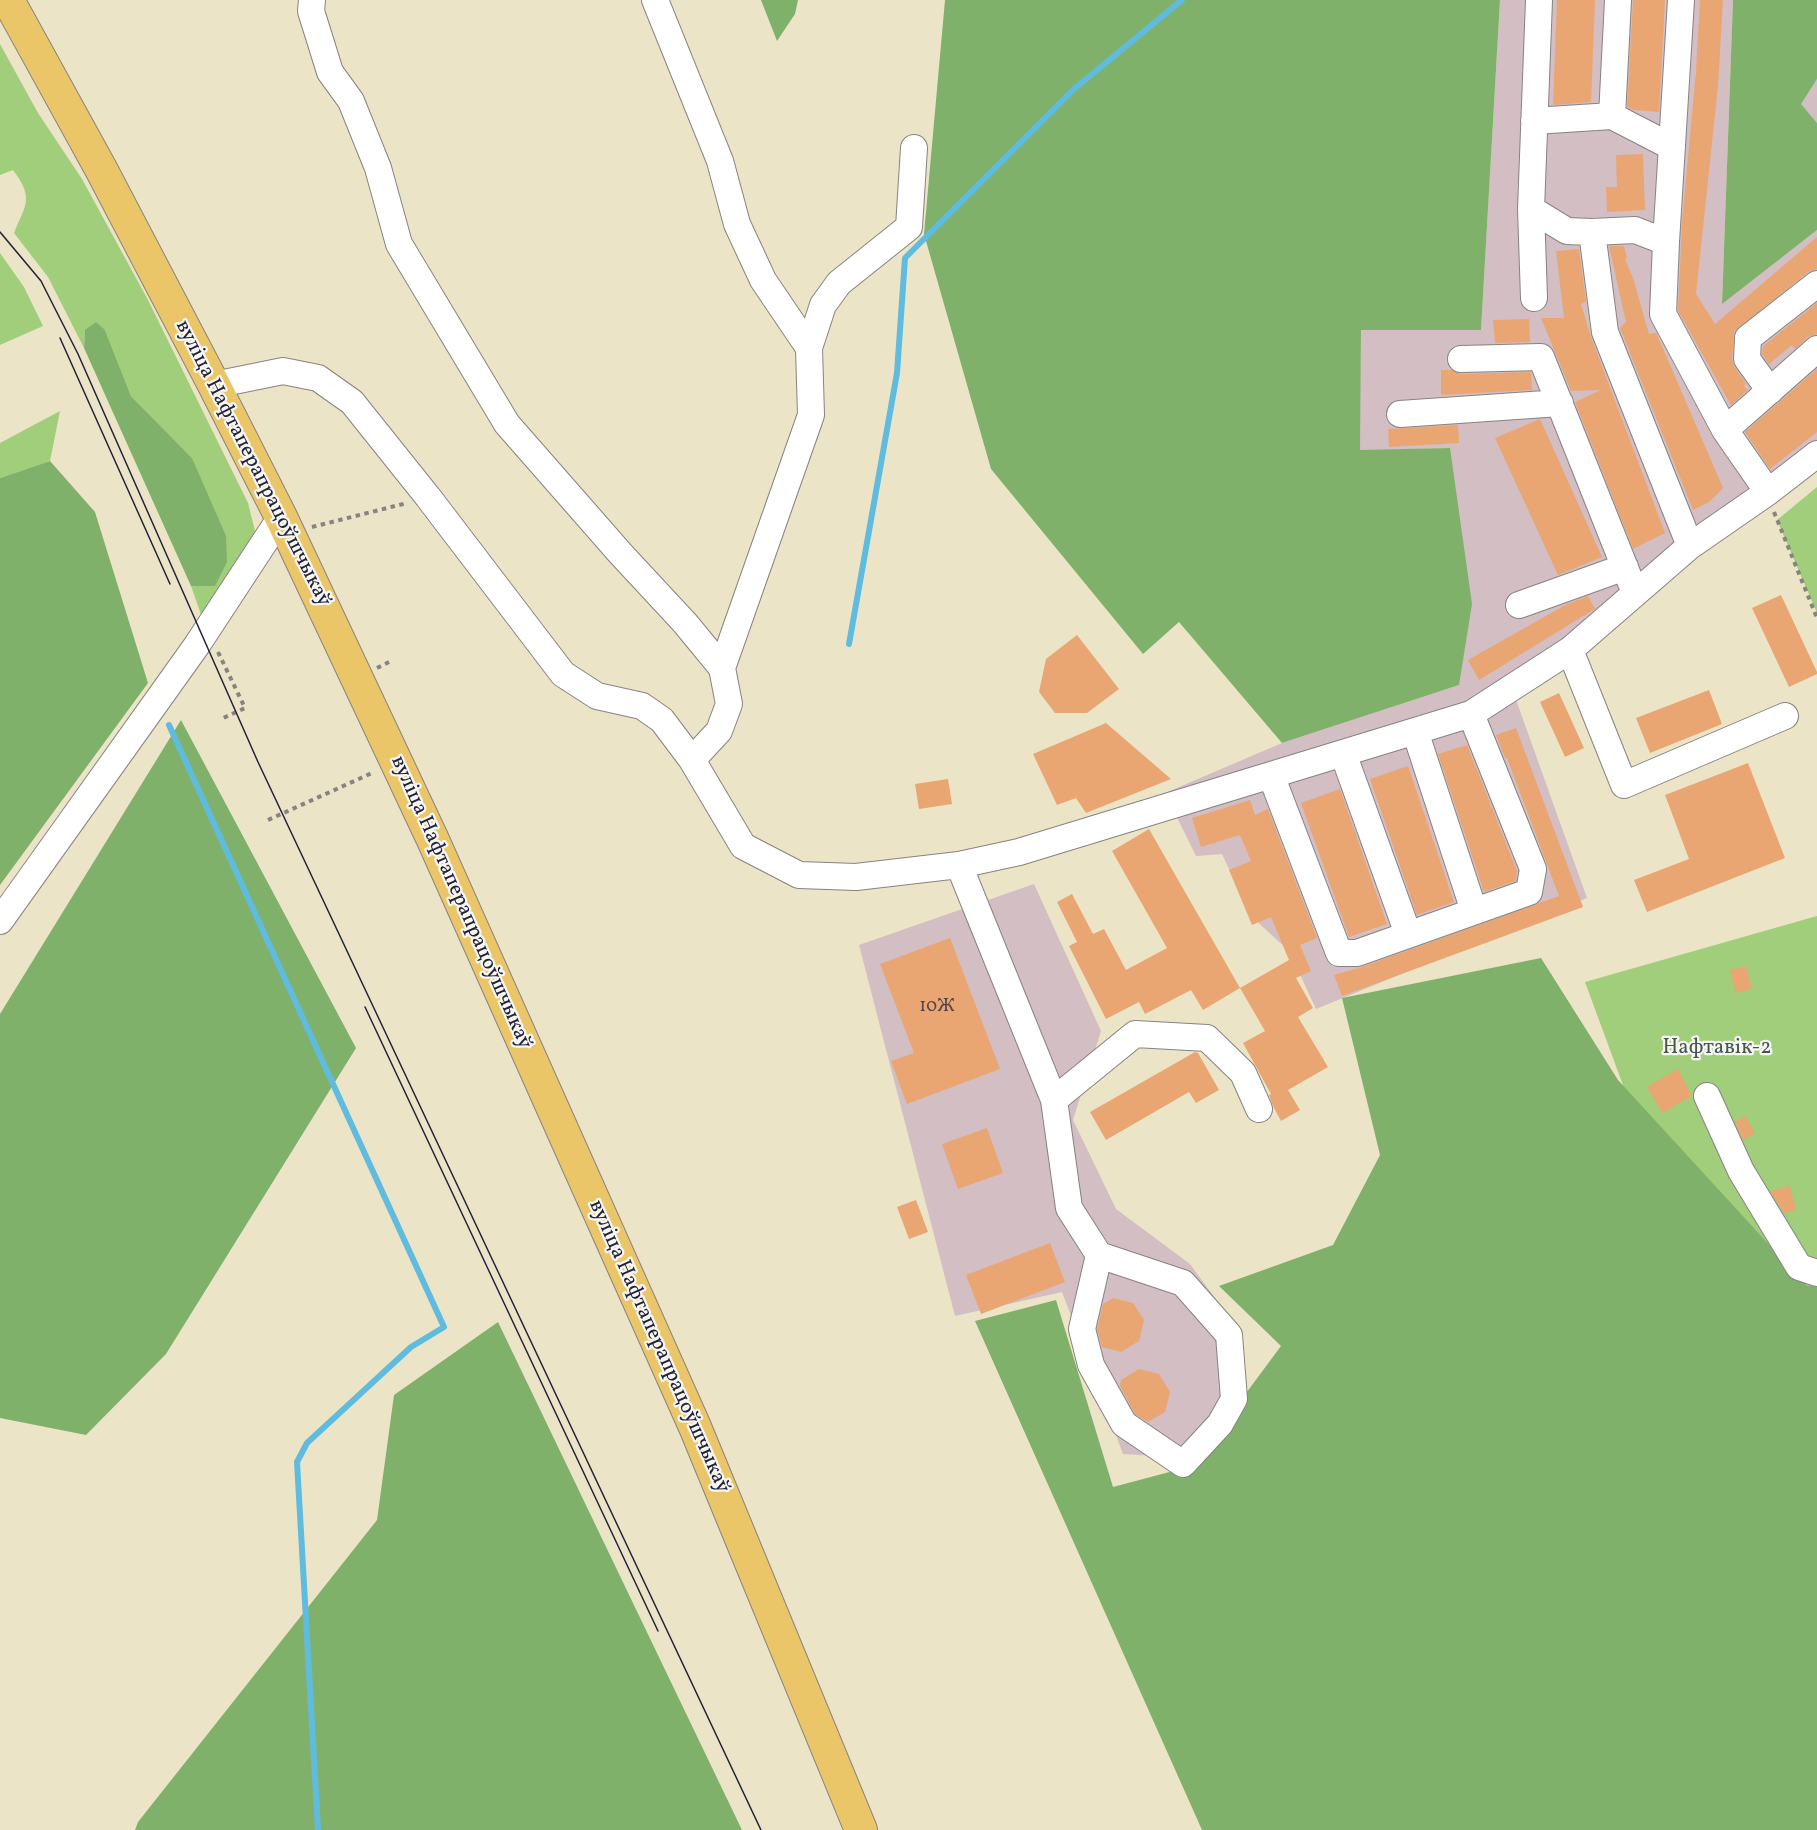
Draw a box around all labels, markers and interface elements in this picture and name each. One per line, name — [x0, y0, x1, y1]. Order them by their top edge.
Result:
street label: вуліца Нафтаперапрацоўшчыкаў — [169, 317, 335, 611]
street label: вуліца Нафтаперапрацоўшчыкаў — [384, 753, 536, 1053]
house number: 10Ж — [919, 997, 955, 1019]
park label: Нафтавік-2 — [1662, 1036, 1772, 1062]
street label: вуліца Нафтаперапрацоўшчыкаў — [582, 1197, 734, 1497]

